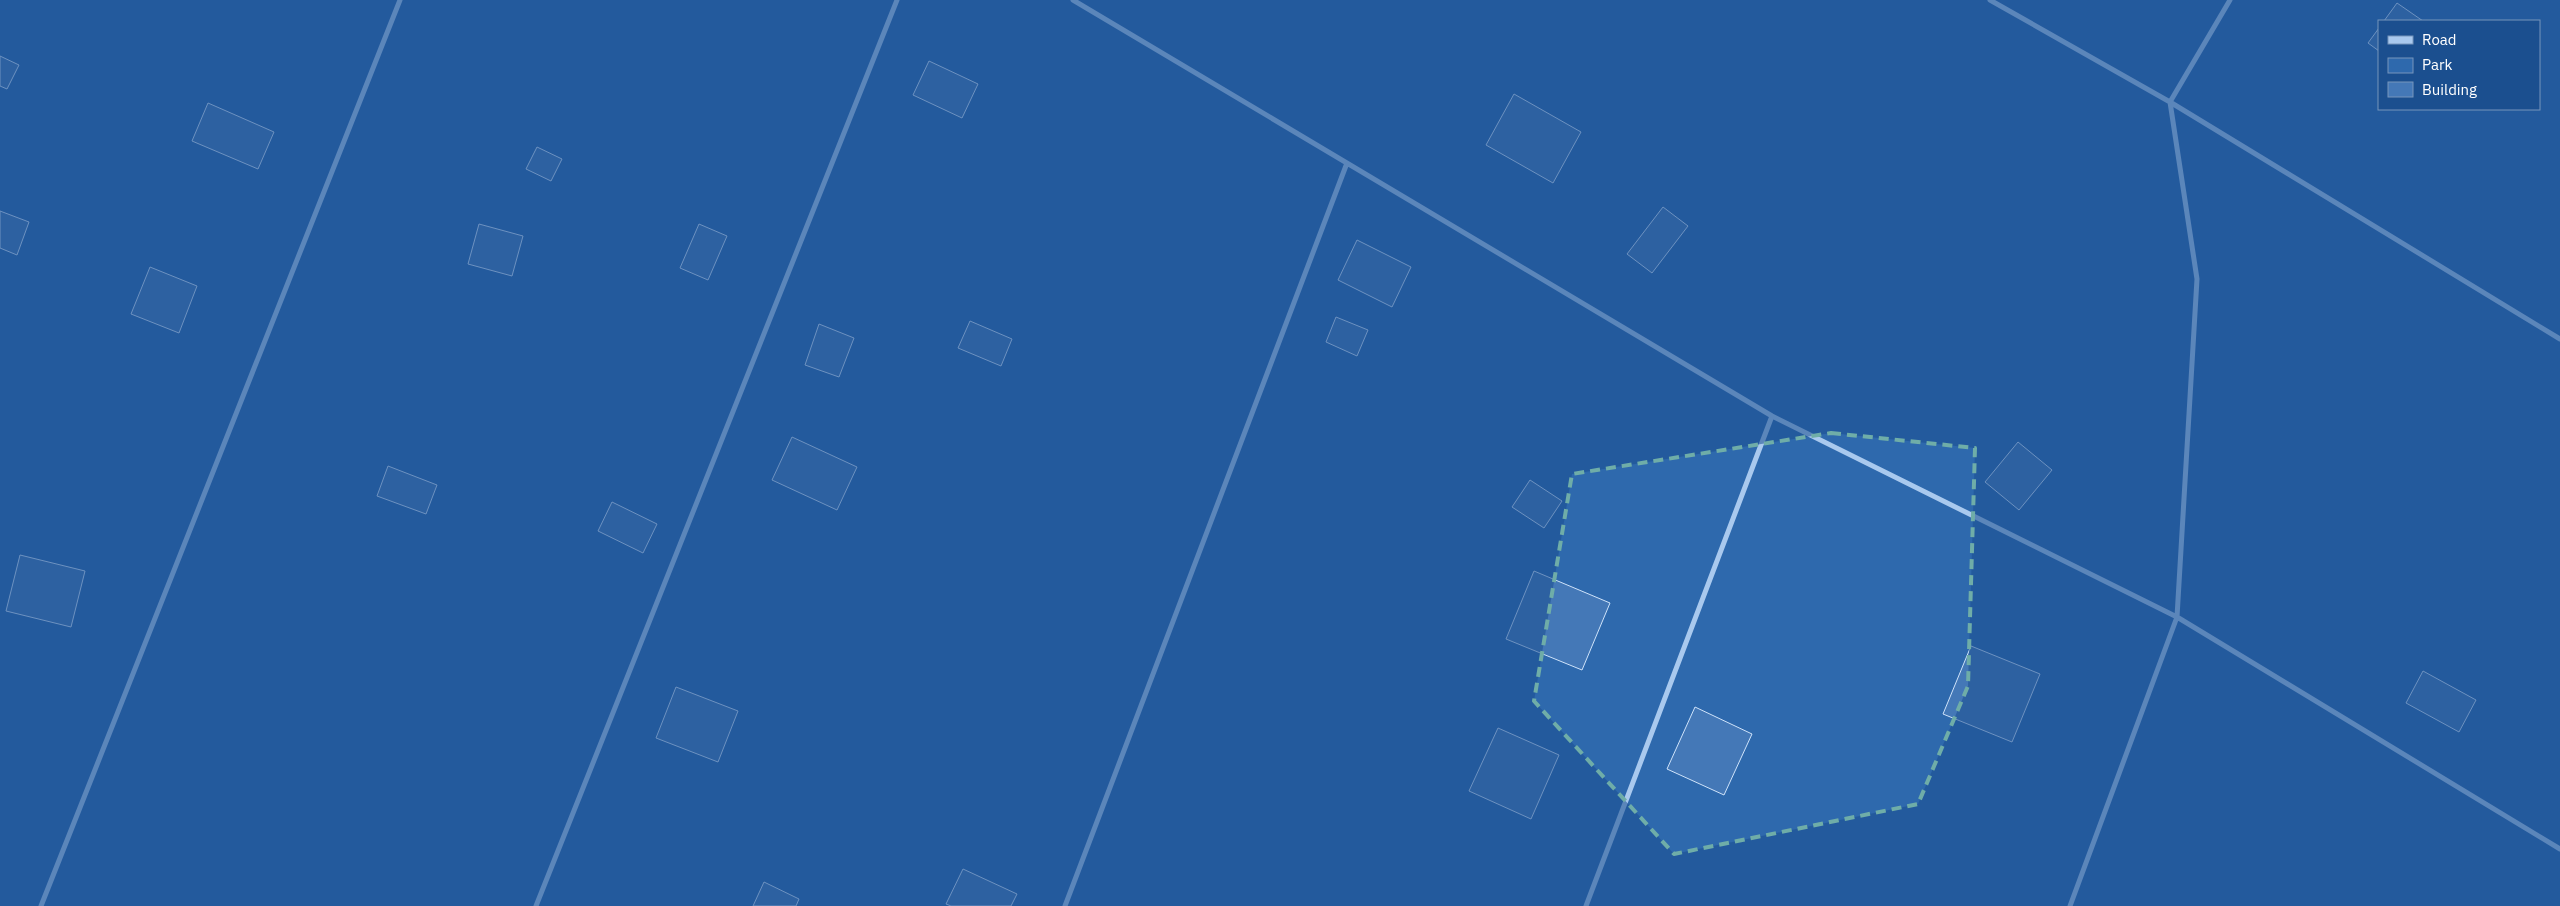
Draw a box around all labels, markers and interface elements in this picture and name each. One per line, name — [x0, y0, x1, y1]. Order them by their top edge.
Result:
legend — [2378, 20, 2540, 110]
text: Road — [2422, 30, 2457, 49]
text: Park — [2422, 55, 2452, 74]
text: Building — [2422, 80, 2477, 99]

